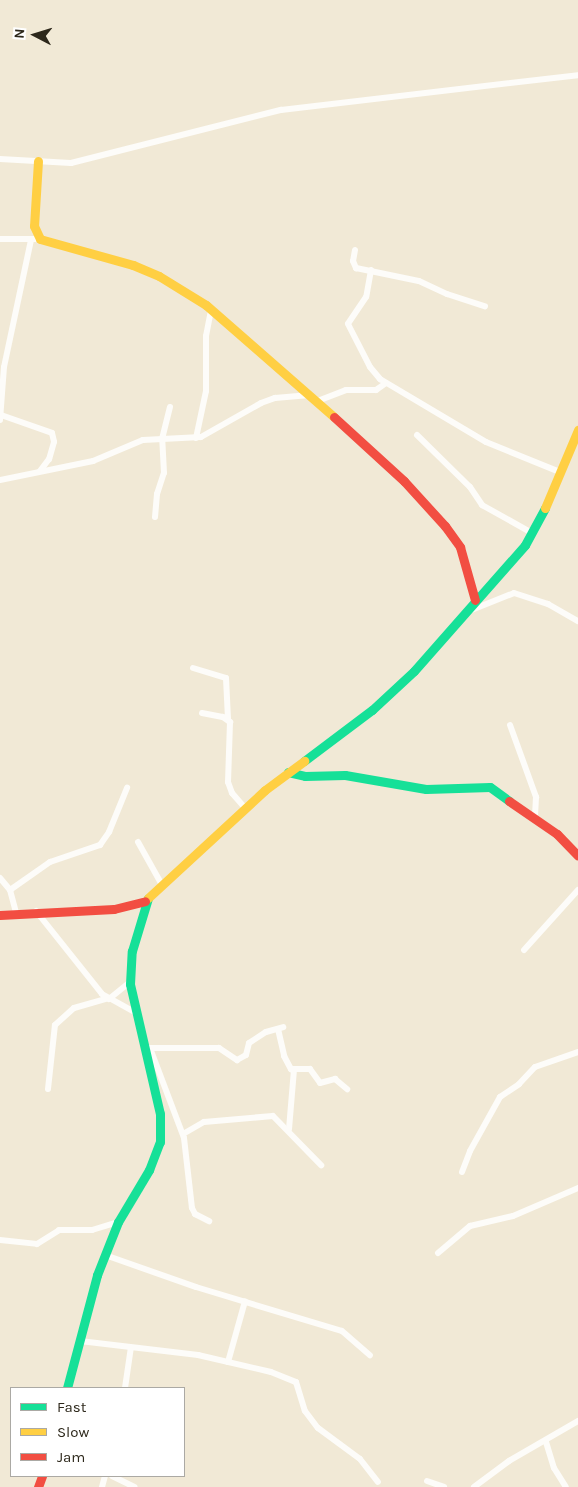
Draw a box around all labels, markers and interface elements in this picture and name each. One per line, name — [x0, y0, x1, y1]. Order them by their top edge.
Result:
north arrow — [10, 10, 60, 60]
text: N — [11, 28, 28, 39]
legend — [10, 1387, 185, 1477]
text: Fast — [57, 1398, 86, 1416]
text: Slow — [57, 1423, 89, 1441]
text: Jam — [57, 1448, 85, 1466]

